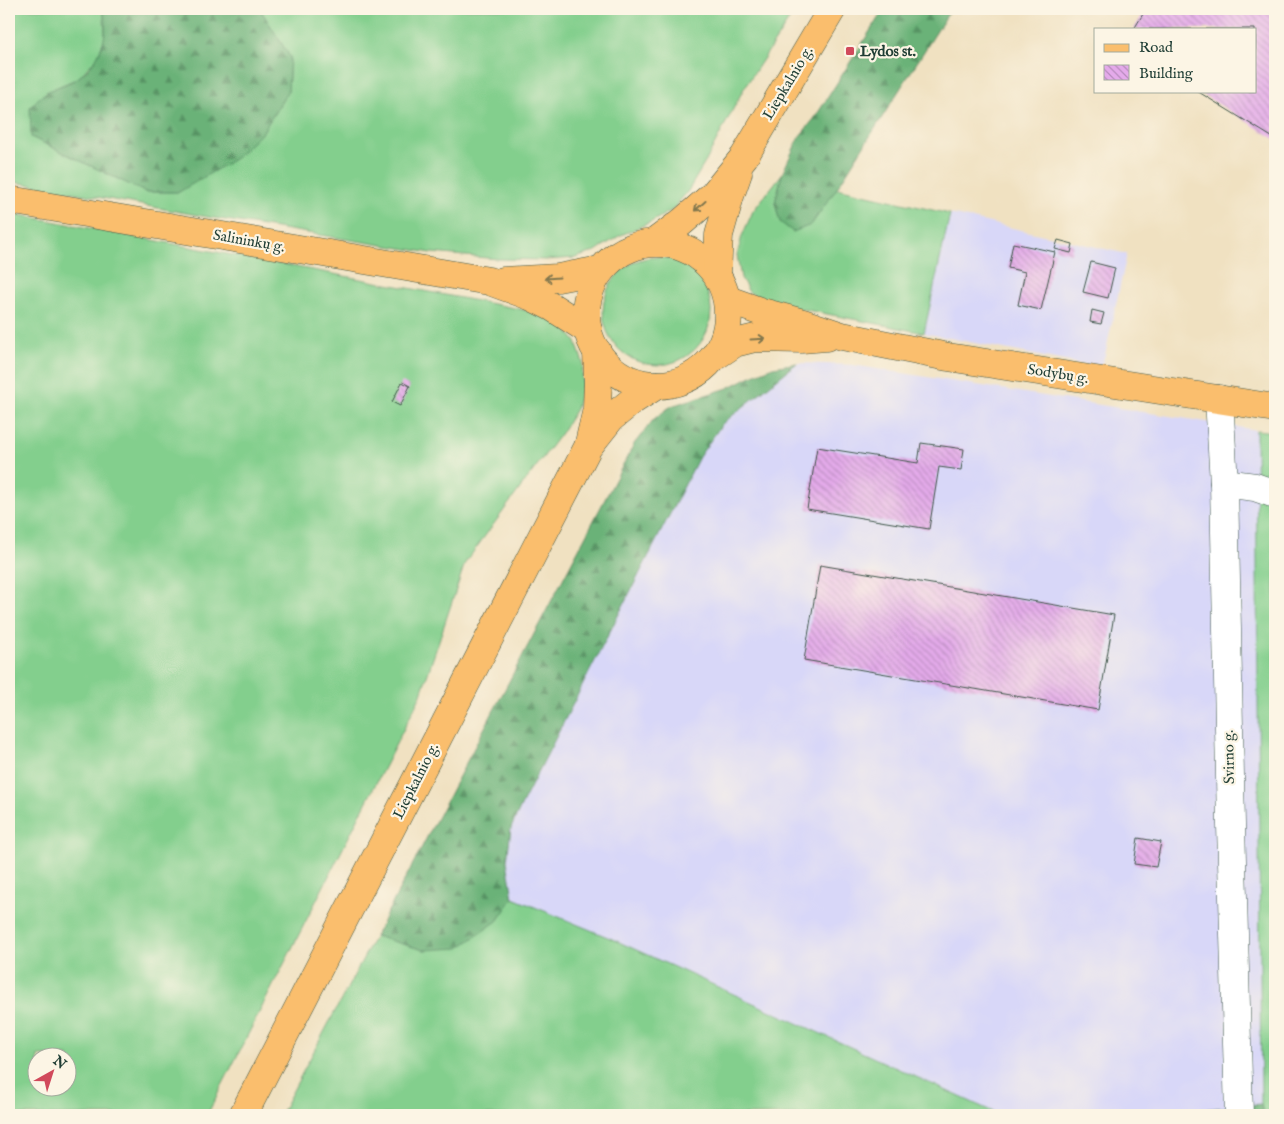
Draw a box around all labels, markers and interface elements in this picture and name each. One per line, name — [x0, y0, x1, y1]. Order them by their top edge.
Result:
legend — [1094, 28, 1256, 92]
text: Road — [1139, 38, 1174, 57]
place label: Lydos st. — [860, 42, 916, 61]
street label: Liepkalnio g. — [759, 43, 817, 123]
marker: Lydos st. — [844, 45, 856, 57]
text: Building — [1139, 64, 1194, 83]
one-way arrow — [693, 200, 706, 212]
street label: Salininkų g. — [212, 225, 286, 257]
one-way arrow — [545, 274, 561, 283]
one-way arrow — [750, 334, 766, 343]
street label: Sodybų g. — [1026, 360, 1090, 388]
street label: Svirno g. — [1219, 730, 1239, 784]
street label: Liepkalnio g. — [389, 740, 443, 822]
north arrow — [28, 1046, 78, 1096]
text: N — [48, 1051, 70, 1073]

